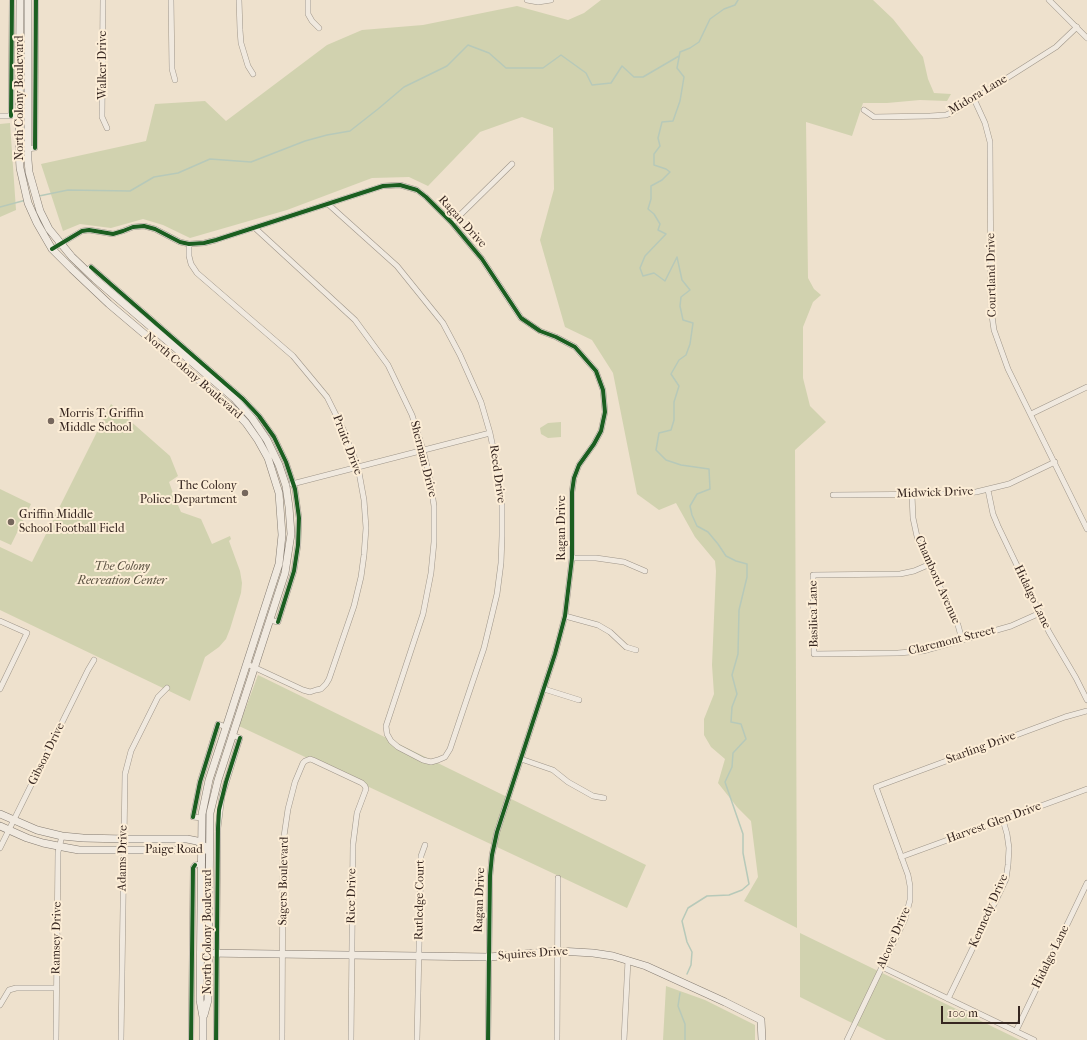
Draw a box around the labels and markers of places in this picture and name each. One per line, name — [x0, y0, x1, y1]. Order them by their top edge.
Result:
place label: Morris T. Griffin Middle School — [59, 407, 144, 435]
marker: Morris T. Griffin Middle School — [46, 416, 56, 426]
place label: The Colony Police Department — [140, 479, 237, 507]
marker: The Colony Police Department — [240, 488, 250, 498]
place label: Griffin Middle School Football Field — [19, 508, 124, 536]
marker: Griffin Middle School Football Field — [6, 517, 16, 527]

